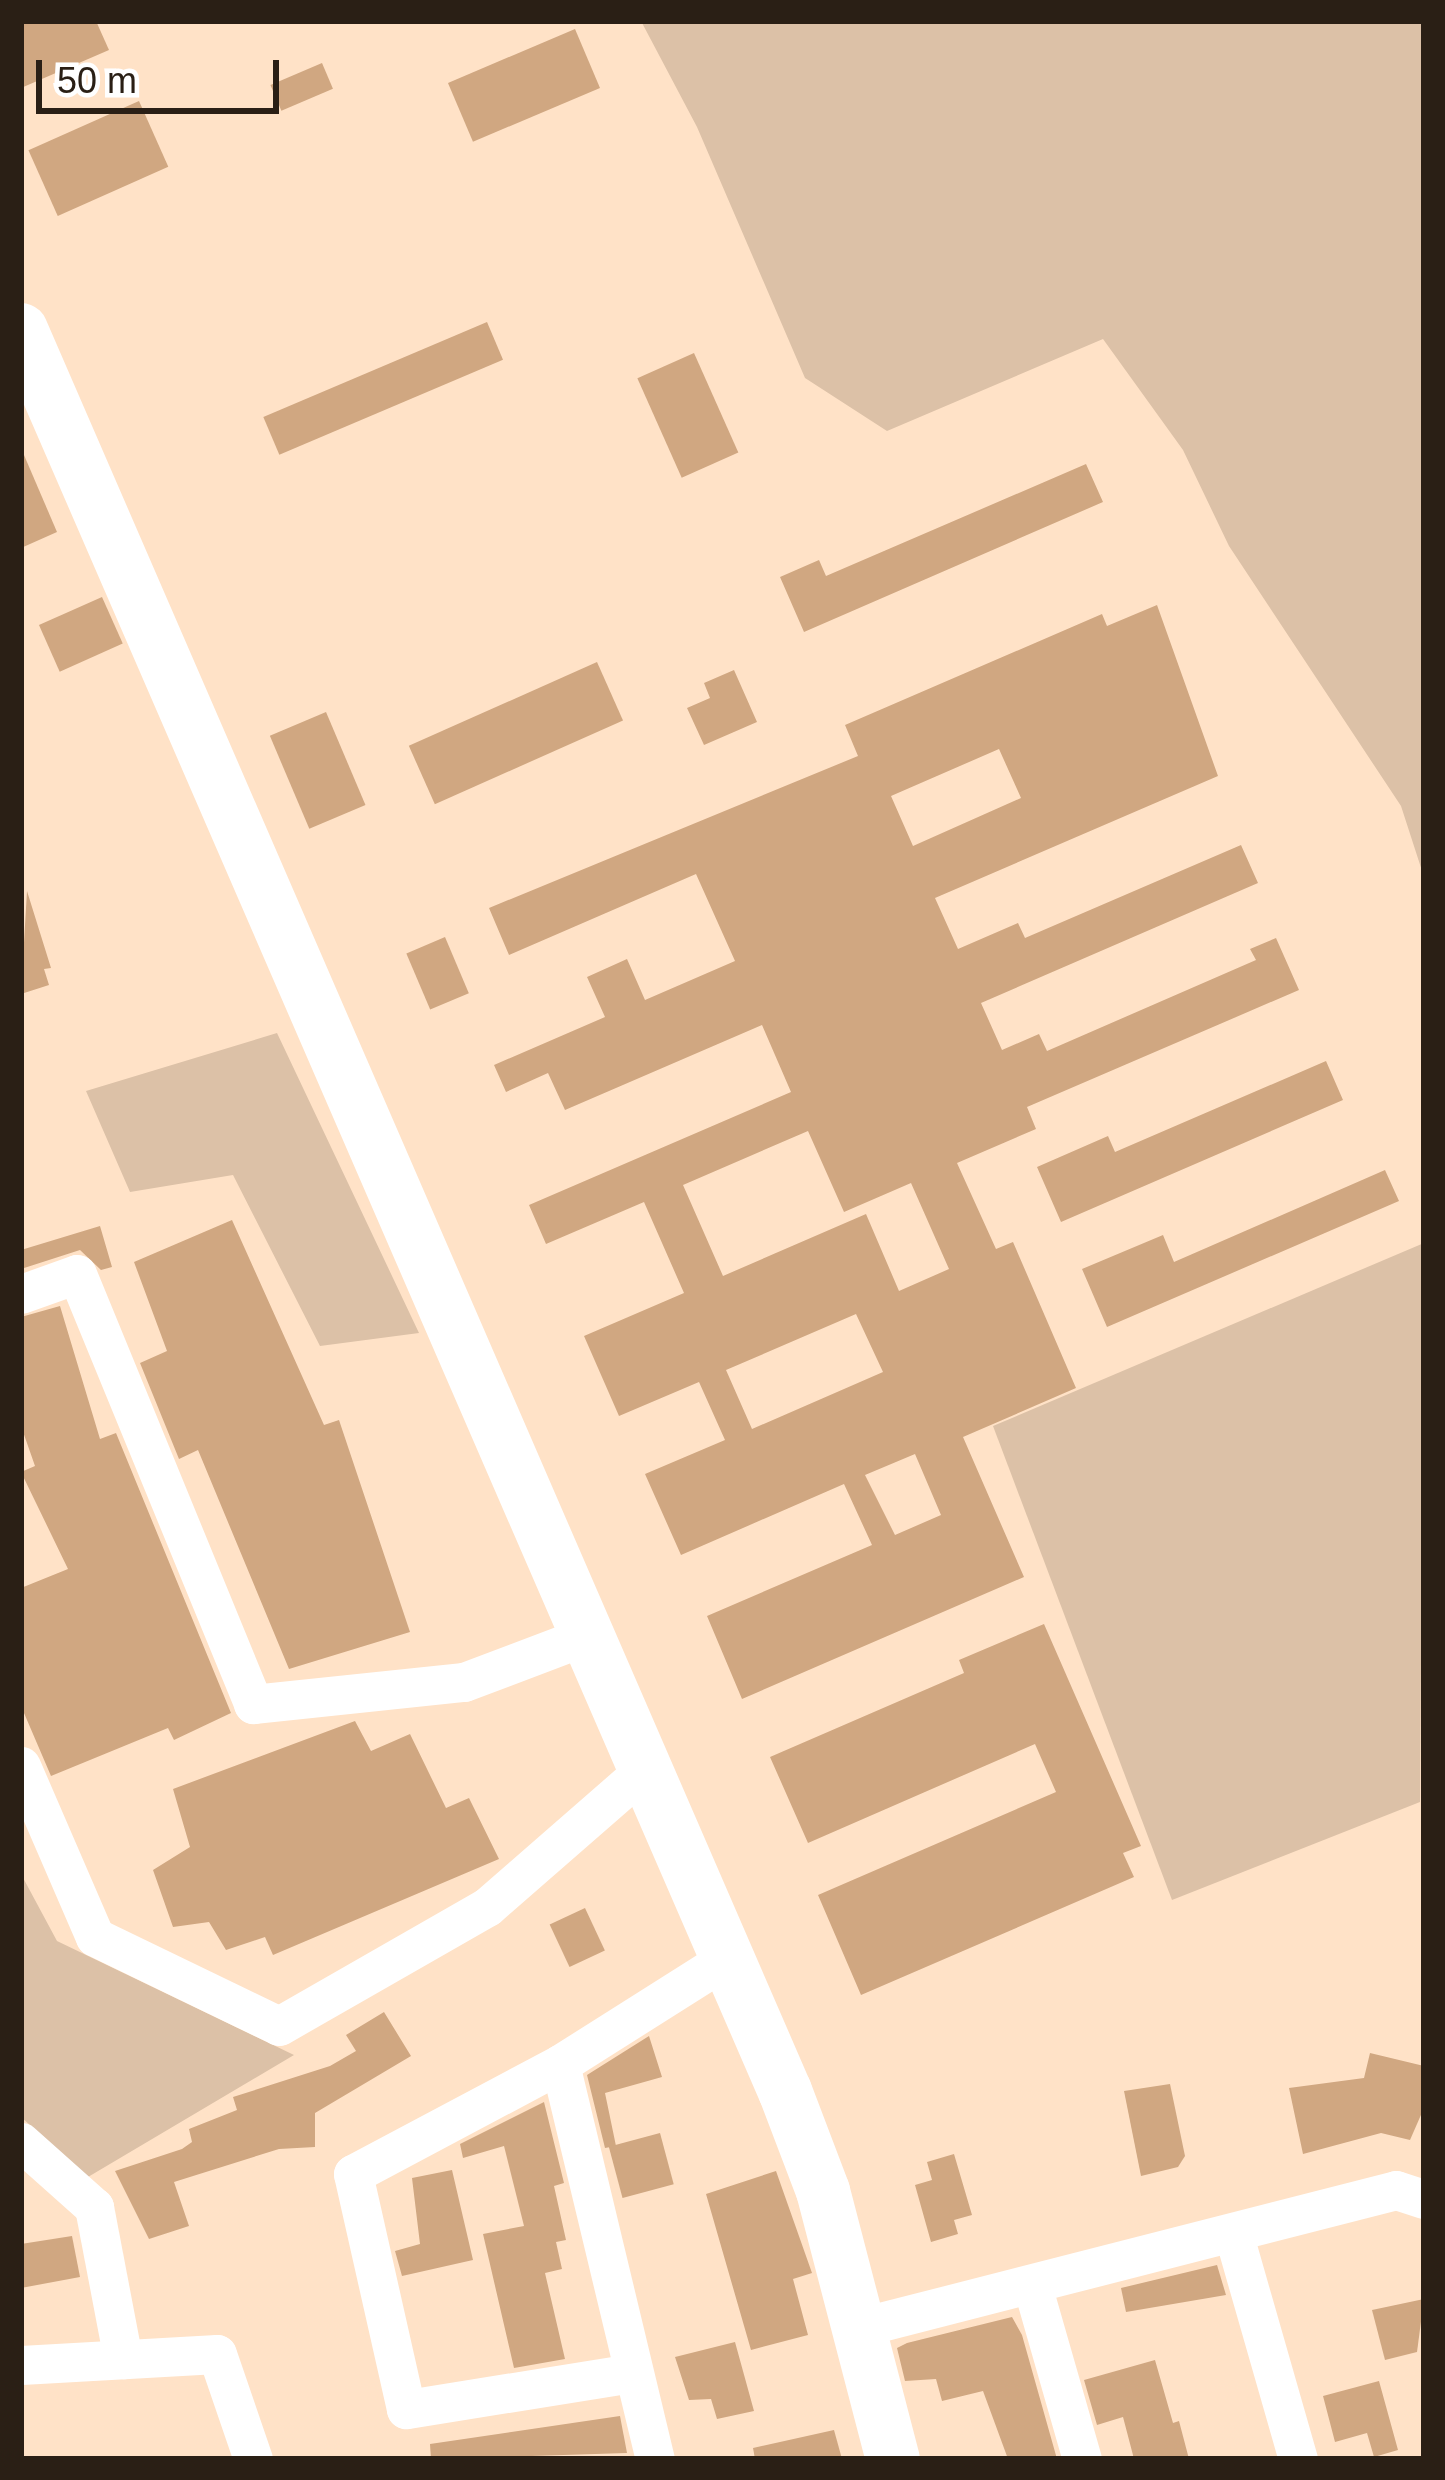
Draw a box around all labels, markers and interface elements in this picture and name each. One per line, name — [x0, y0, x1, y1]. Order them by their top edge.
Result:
scale bar — [42, 36, 285, 110]
text: 50 m — [57, 60, 137, 101]

